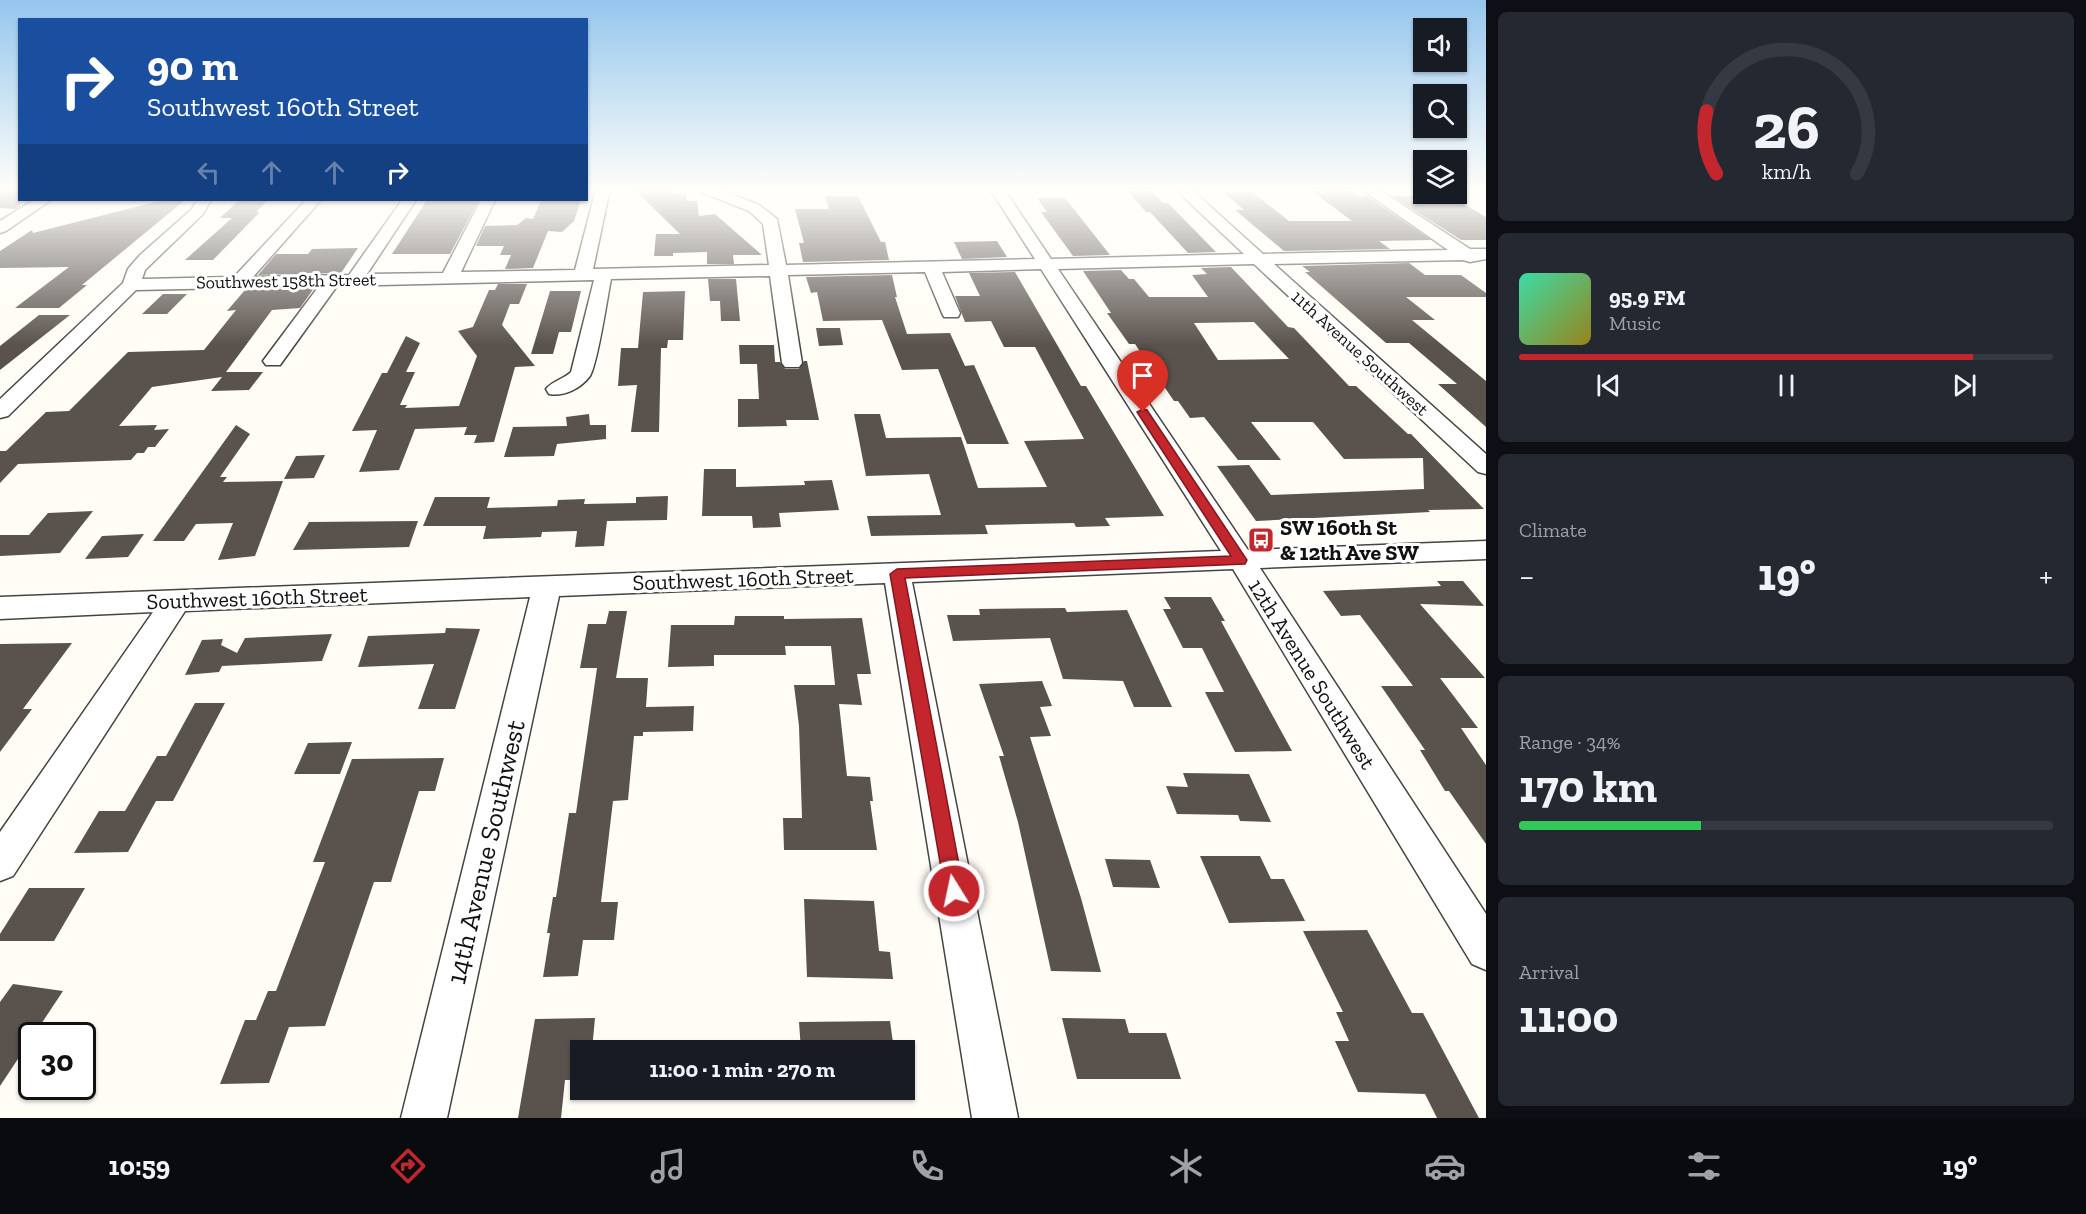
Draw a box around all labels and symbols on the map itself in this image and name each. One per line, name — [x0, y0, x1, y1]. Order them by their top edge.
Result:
street label: Southwest 158th Street — [196, 268, 376, 294]
street label: 11th Avenue Southwest — [1287, 286, 1433, 421]
pin — [1117, 350, 1168, 412]
place label: SW 160th St & 12th Ave SW — [1280, 514, 1419, 566]
bus stop icon: SW 160th St & 12th Ave SW — [1246, 525, 1276, 555]
street label: Southwest 160th Street — [632, 562, 855, 596]
street label: 12th Avenue Southwest — [1242, 574, 1382, 775]
street label: Southwest 160th Street — [146, 581, 369, 615]
street label: 14th Avenue Southwest — [440, 717, 532, 987]
position arrow — [922, 859, 986, 923]
speed limit sign: 30 — [18, 1022, 96, 1100]

